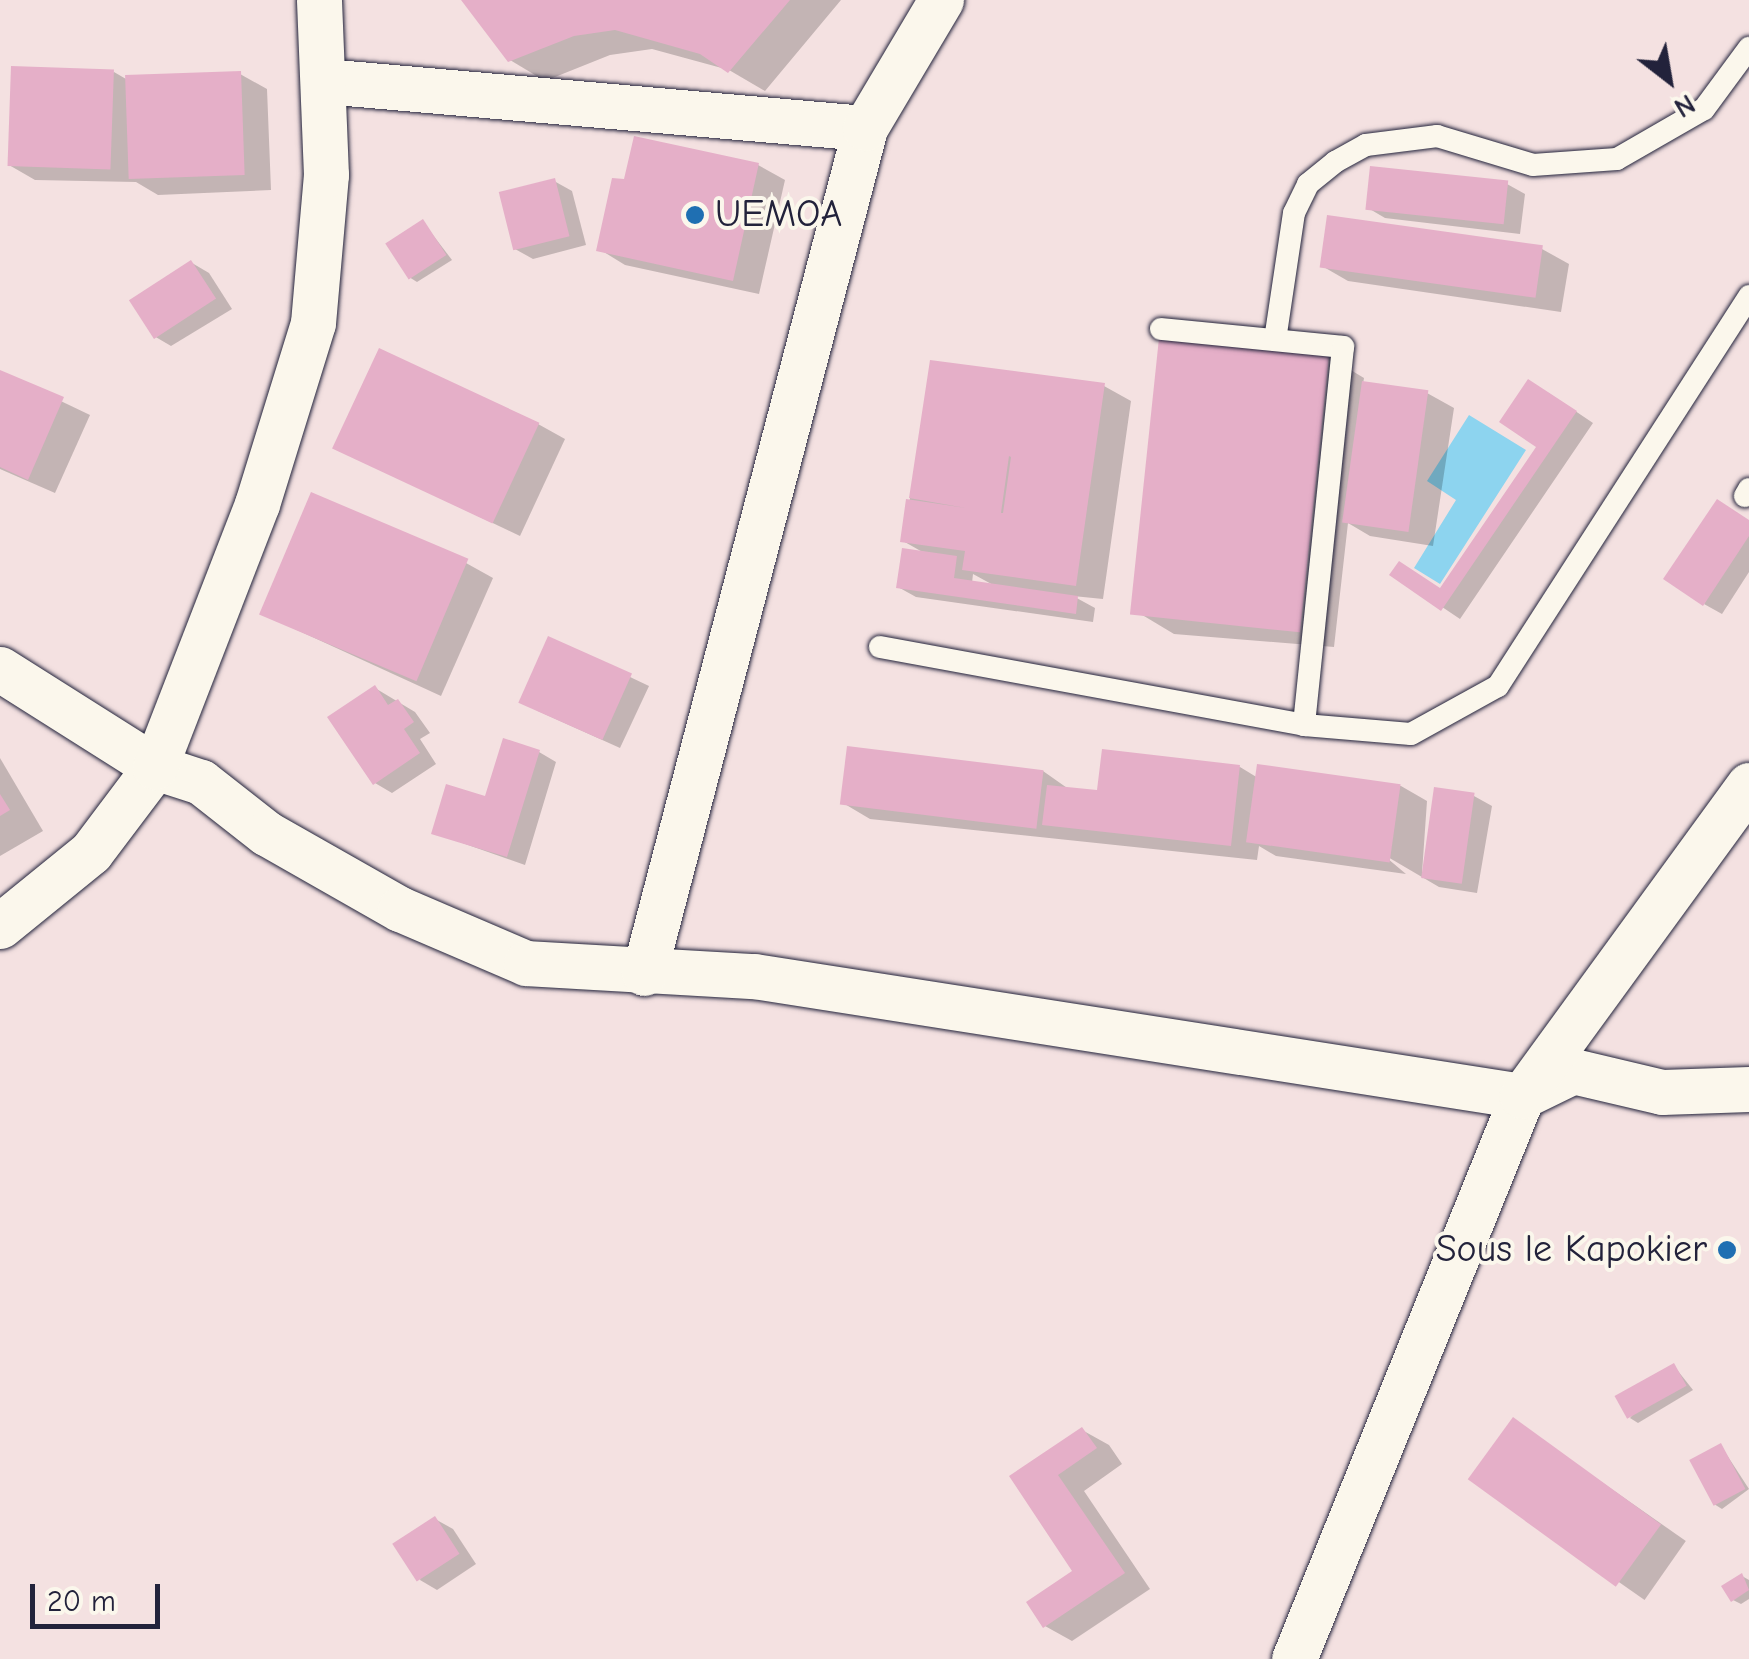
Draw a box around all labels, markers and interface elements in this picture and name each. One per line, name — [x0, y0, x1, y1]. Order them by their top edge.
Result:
north arrow — [1619, 30, 1719, 130]
text: N — [1668, 87, 1701, 124]
place label: UEMOA — [715, 192, 842, 238]
marker: UEMOA — [684, 204, 706, 226]
place label: Sous le Kapokier — [1436, 1227, 1707, 1273]
marker: Sous le Kapokier — [1716, 1239, 1738, 1261]
scale bar — [35, 1564, 165, 1626]
text: 20 m — [47, 1584, 116, 1619]

